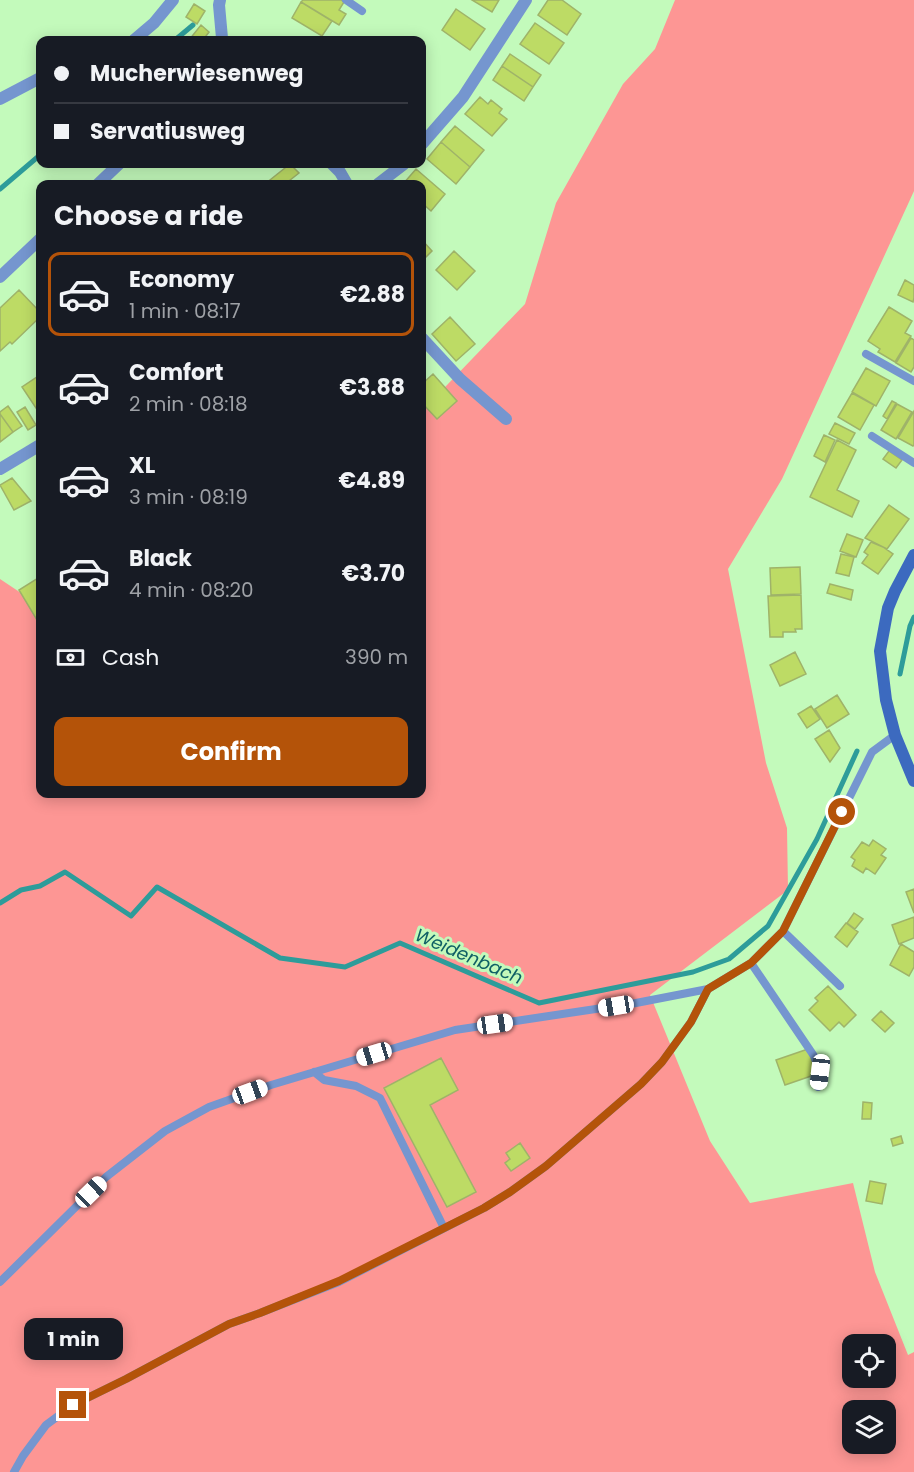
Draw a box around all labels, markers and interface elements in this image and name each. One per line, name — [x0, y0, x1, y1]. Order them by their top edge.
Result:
text: Mucherwiesenweg — [90, 58, 303, 89]
text: Servatiusweg — [90, 116, 245, 147]
text: Choose a ride — [54, 197, 243, 234]
text: Economy — [129, 264, 234, 295]
icon: car — [57, 267, 111, 321]
text: €2.88 — [340, 279, 405, 310]
text: 1 min · 08:17 — [129, 297, 241, 325]
text: Comfort — [129, 357, 223, 388]
icon: car — [57, 360, 111, 414]
text: €3.88 — [339, 372, 405, 403]
text: 2 min · 08:18 — [129, 390, 248, 418]
text: XL — [129, 450, 155, 481]
icon: car — [57, 453, 111, 507]
text: €4.89 — [339, 465, 405, 496]
text: 3 min · 08:19 — [129, 483, 248, 511]
text: Black — [129, 543, 192, 574]
icon: car — [57, 546, 111, 600]
text: €3.70 — [342, 558, 405, 589]
text: 4 min · 08:20 — [129, 576, 254, 604]
icon: cash — [54, 641, 87, 674]
text: Cash — [102, 642, 159, 673]
text: 390 m — [345, 643, 408, 671]
button: Confirm — [54, 717, 408, 786]
route start — [828, 798, 855, 825]
water label: Weidenbach — [411, 922, 527, 990]
car — [597, 994, 635, 1018]
car — [476, 1013, 514, 1035]
car — [354, 1040, 394, 1068]
car — [809, 1053, 831, 1091]
car — [230, 1077, 270, 1107]
car — [72, 1173, 110, 1211]
callout: 1 min — [23, 1318, 122, 1360]
text: 1 min — [47, 1325, 100, 1353]
map controls — [842, 1334, 896, 1454]
button: locate — [842, 1334, 896, 1388]
route end — [59, 1391, 86, 1418]
button: layers — [842, 1400, 896, 1454]

